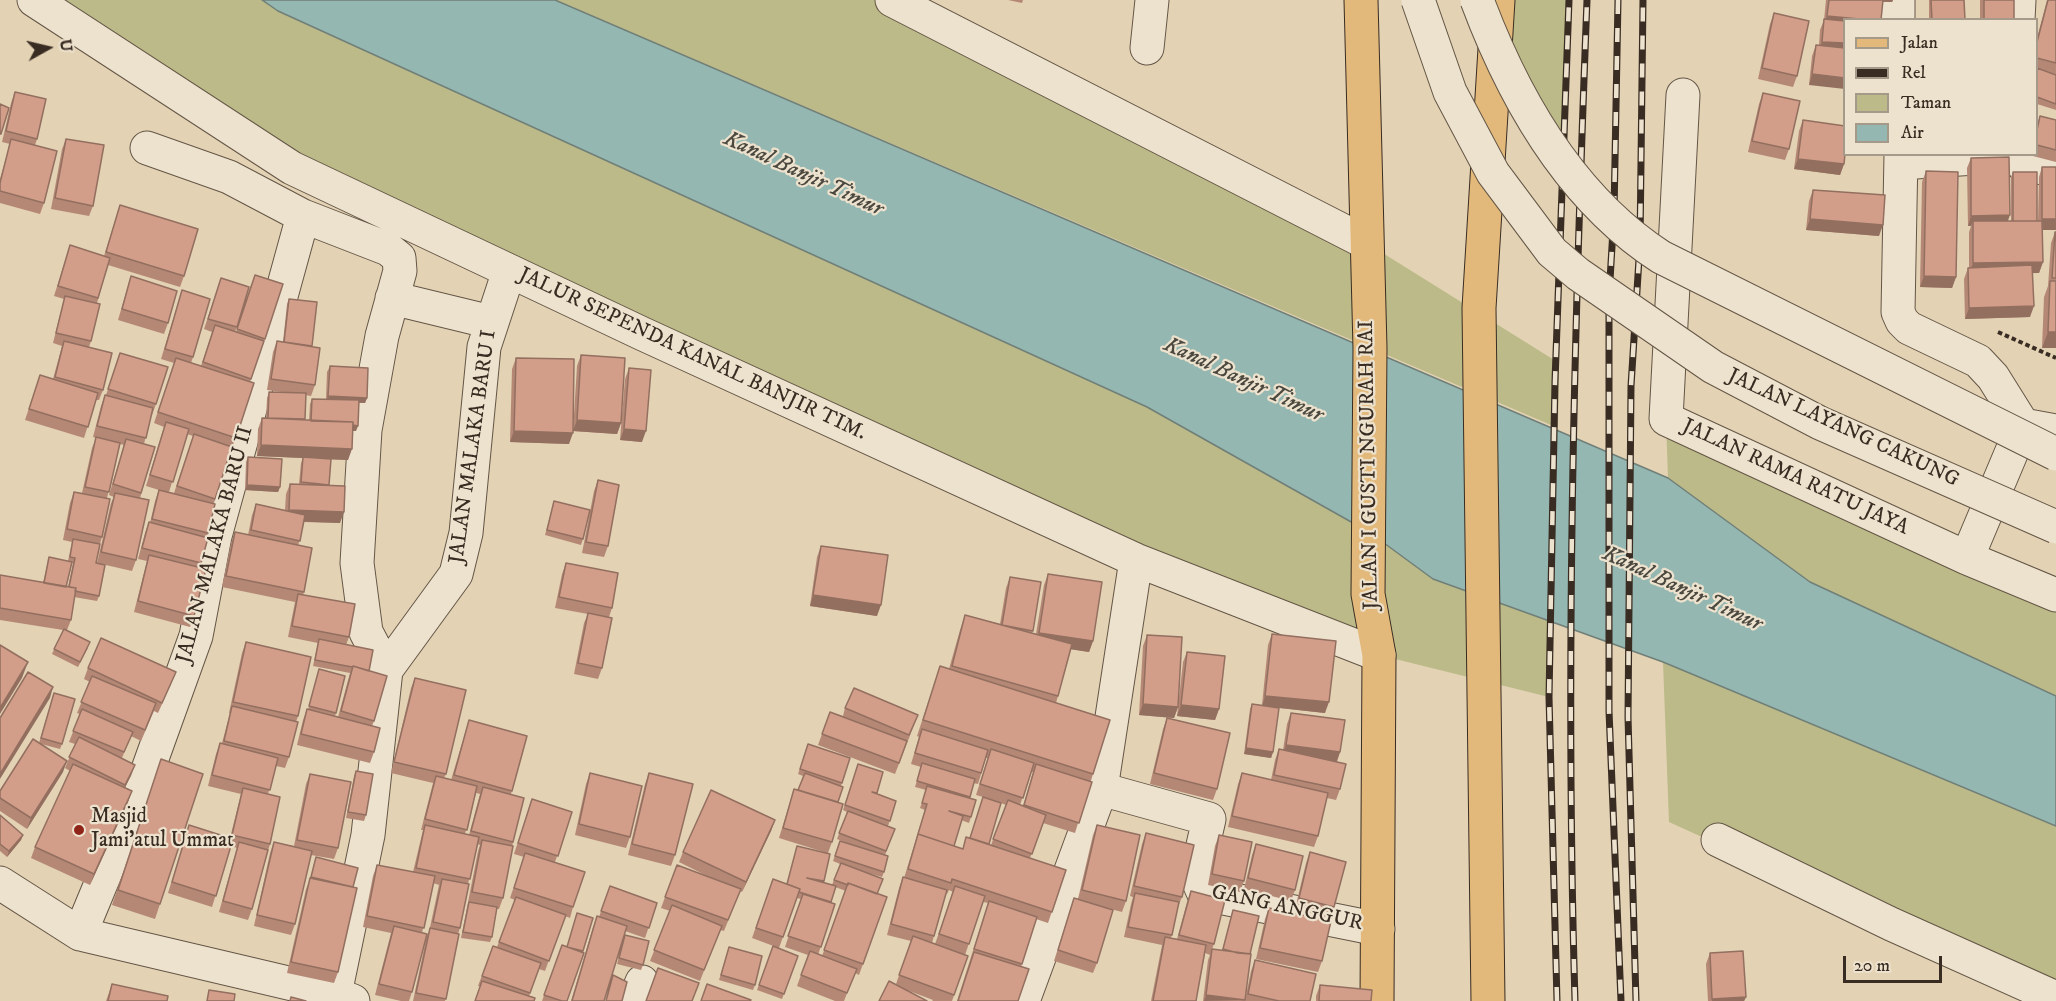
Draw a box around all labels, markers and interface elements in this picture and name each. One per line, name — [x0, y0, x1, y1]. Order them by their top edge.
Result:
north arrow — [18, 18, 78, 78]
legend — [1843, 18, 2038, 156]
text: Jalan — [1901, 32, 1938, 54]
text: U — [55, 38, 77, 53]
text: Rel — [1901, 62, 1926, 84]
text: Taman — [1901, 92, 1951, 114]
text: Air — [1901, 122, 1924, 144]
water label: Kanal Banjir Timur — [719, 127, 887, 223]
street label: JALUR SEPENDA KANAL BANJIR TIM. — [514, 263, 870, 447]
street label: JALAN I GUSTI NGURAH RAI — [1355, 320, 1385, 610]
street label: JALAN MALAKA BARU I — [445, 329, 503, 565]
water label: Kanal Banjir Timur — [1159, 333, 1327, 429]
street label: JALAN LAYANG CAKUNG — [1723, 364, 1963, 494]
street label: JALAN RAMA RATU JAYA — [1678, 414, 1912, 542]
street label: JALAN MALAKA BARU II — [172, 424, 260, 666]
water label: Kanal Banjir Timur — [1598, 542, 1766, 638]
place label: Masjid Jami'atul Ummat — [91, 805, 234, 855]
marker: Masjid Jami'atul Ummat — [72, 823, 86, 837]
street label: GANG ANGGUR — [1209, 881, 1365, 937]
scale bar — [1846, 944, 1945, 982]
text: 20 m — [1854, 955, 1890, 977]

